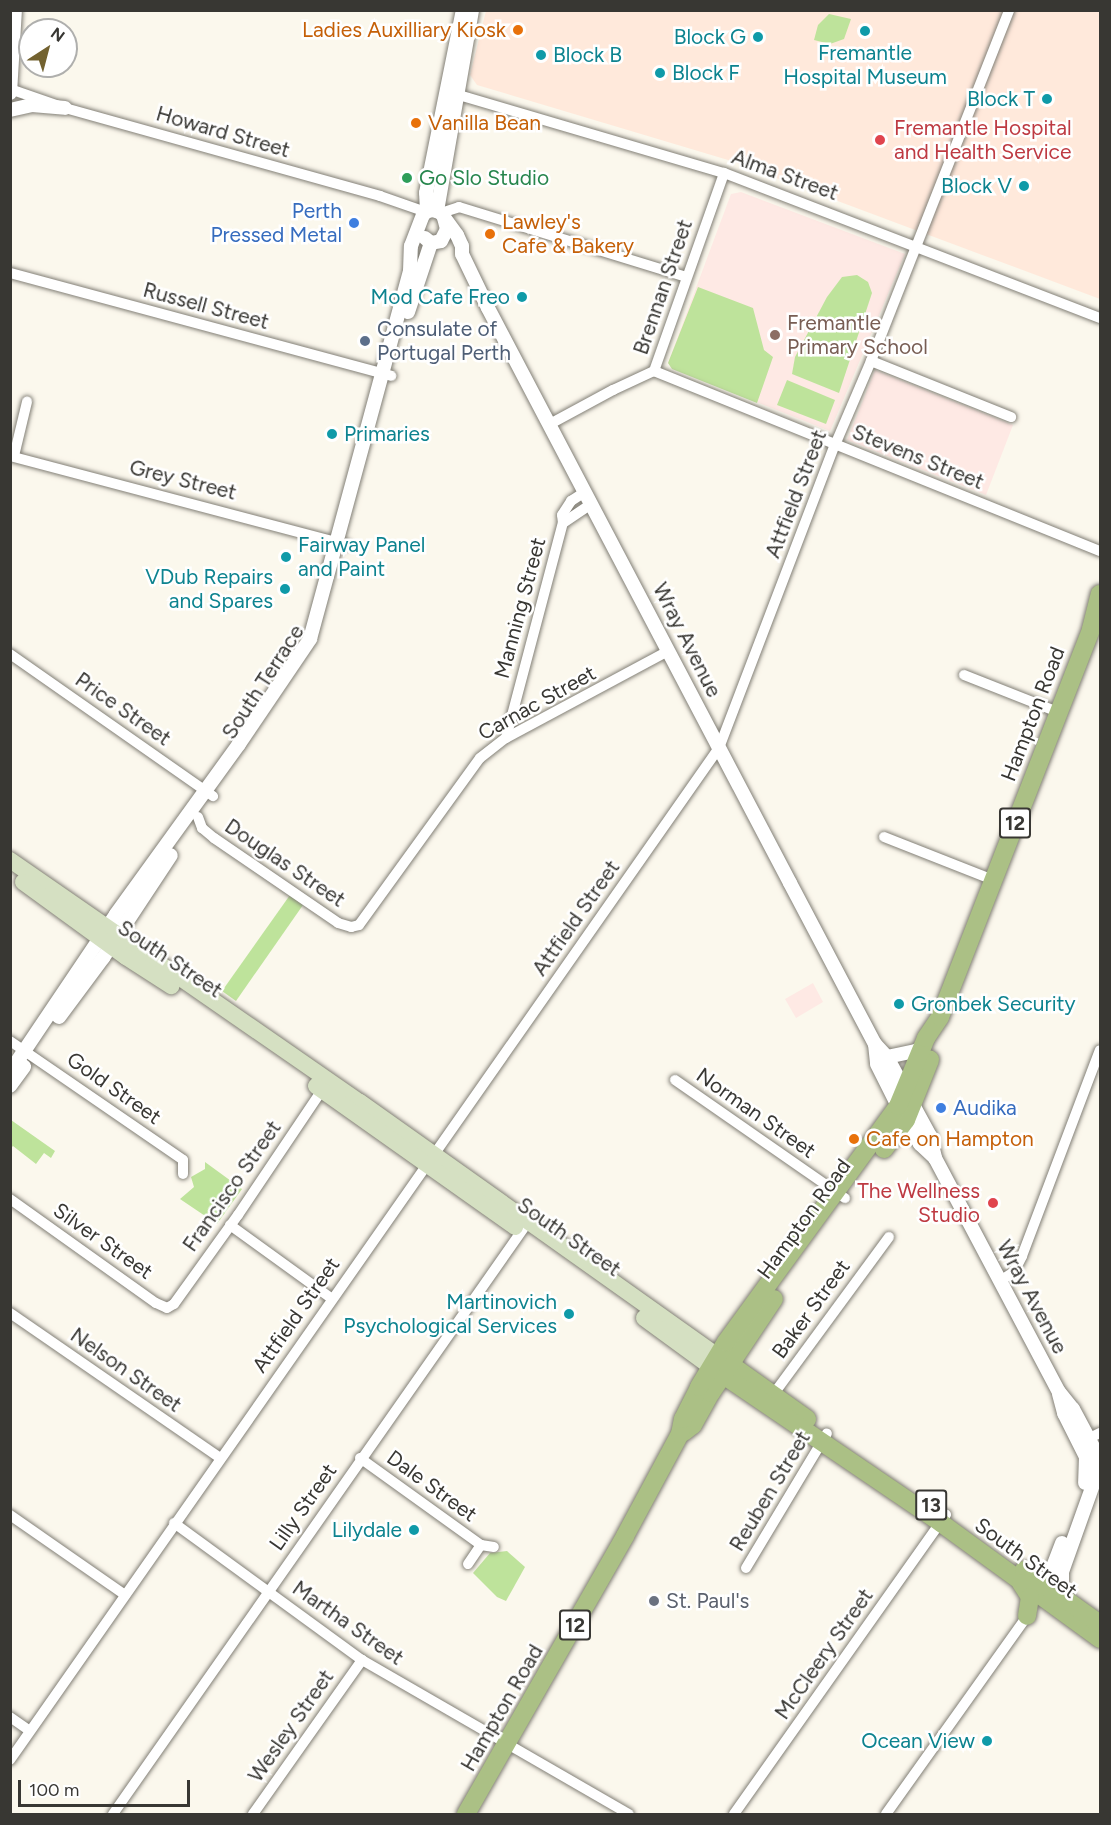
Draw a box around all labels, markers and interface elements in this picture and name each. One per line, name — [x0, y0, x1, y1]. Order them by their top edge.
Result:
place label: Ladies Auxilliary Kiosk — [302, 17, 506, 43]
north arrow — [18, 18, 78, 78]
text: N — [47, 23, 68, 46]
marker: Ladies Auxilliary Kiosk — [511, 23, 525, 37]
place label: Block G — [674, 24, 746, 50]
marker: Fremantle Hospital Museum — [858, 24, 872, 38]
marker: Block G — [751, 30, 765, 44]
place label: Fremantle Hospital Museum — [783, 40, 947, 90]
place label: Block B — [553, 42, 622, 68]
marker: Block B — [534, 48, 548, 62]
place label: Block F — [672, 60, 740, 86]
marker: Block F — [653, 66, 667, 80]
place label: Block T — [967, 86, 1035, 112]
marker: Block T — [1040, 92, 1054, 106]
street label: Howard Street — [153, 101, 293, 163]
place label: Vanilla Bean — [428, 110, 541, 136]
place label: Fremantle Hospital and Health Service — [894, 115, 1072, 165]
marker: Vanilla Bean — [409, 116, 423, 130]
marker: Fremantle Hospital and Health Service — [871, 131, 889, 149]
street label: Alma Street — [728, 144, 842, 206]
place label: Go Slo Studio — [419, 165, 549, 191]
marker: Go Slo Studio — [400, 171, 414, 185]
place label: Block V — [941, 173, 1012, 199]
marker: Block V — [1017, 179, 1031, 193]
place label: Perth Pressed Metal — [210, 198, 342, 248]
place label: Lawley's Cafe & Bakery — [502, 209, 634, 259]
marker: Perth Pressed Metal — [347, 216, 361, 230]
street label: Brennan Street — [628, 216, 698, 358]
marker: Lawley's Cafe & Bakery — [483, 227, 497, 241]
street label: Russell Street — [140, 277, 272, 335]
place label: Mod Cafe Freo — [370, 284, 510, 310]
marker: Mod Cafe Freo — [515, 290, 529, 304]
place label: Fremantle Primary School — [787, 310, 928, 360]
place label: Consulate of Portugal Perth — [377, 316, 511, 366]
marker: Fremantle Primary School — [768, 328, 782, 342]
marker: Consulate of Portugal Perth — [358, 334, 372, 348]
street label: Stevens Street — [849, 419, 987, 495]
place label: Primaries — [344, 421, 430, 447]
street label: Attfield Street — [760, 426, 832, 562]
marker: Primaries — [325, 427, 339, 441]
street label: Grey Street — [127, 455, 239, 505]
place label: Fairway Panel and Paint — [298, 532, 425, 582]
street label: Manning Street — [489, 535, 551, 681]
marker: Fairway Panel and Paint — [279, 550, 293, 564]
place label: VDub Repairs and Spares — [145, 564, 273, 614]
street label: Wray Avenue — [647, 579, 727, 701]
marker: VDub Repairs and Spares — [278, 582, 292, 596]
street label: South Terrace — [217, 620, 309, 744]
street label: Hampton Road — [996, 643, 1070, 785]
street label: Carnac Street — [474, 660, 600, 746]
street label: Price Street — [70, 667, 176, 751]
road number: 12 — [998, 806, 1032, 840]
street label: Douglas Street — [220, 813, 350, 913]
street label: Attfield Street — [527, 855, 625, 981]
street label: South Street — [113, 915, 227, 1003]
place label: Gronbek Security — [911, 991, 1075, 1017]
marker: Gronbek Security — [892, 997, 906, 1011]
street label: Gold Street — [62, 1046, 166, 1130]
street label: Norman Street — [692, 1063, 820, 1163]
place label: Audika — [953, 1095, 1017, 1121]
marker: Audika — [934, 1101, 948, 1115]
street label: Francisco Street — [177, 1116, 287, 1256]
place label: Cafe on Hampton — [866, 1126, 1034, 1152]
marker: Cafe on Hampton — [847, 1132, 861, 1146]
street label: Hampton Road — [752, 1154, 856, 1284]
place label: The Wellness Studio — [857, 1178, 980, 1228]
street label: South Street — [512, 1192, 626, 1282]
marker: The Wellness Studio — [984, 1194, 1002, 1212]
street label: Silver Street — [48, 1198, 158, 1284]
street label: Wray Avenue — [992, 1236, 1072, 1358]
street label: Attfield Street — [247, 1252, 345, 1378]
street label: Baker Street — [767, 1255, 855, 1363]
place label: Martinovich Psychological Services — [343, 1289, 557, 1339]
marker: Martinovich Psychological Services — [562, 1307, 576, 1321]
street label: Nelson Street — [66, 1322, 186, 1418]
street label: Reuben Street — [724, 1426, 816, 1556]
street label: Dale Street — [382, 1445, 482, 1527]
street label: Lilly Street — [264, 1459, 342, 1555]
road number: 13 — [914, 1488, 948, 1522]
street label: South Street — [970, 1512, 1082, 1604]
place label: Lilydale — [332, 1517, 402, 1543]
marker: Lilydale — [407, 1523, 421, 1537]
street label: Martha Street — [288, 1575, 408, 1671]
street label: McCleery Street — [770, 1584, 878, 1724]
place label: St. Paul's — [666, 1588, 749, 1614]
marker: St. Paul's — [647, 1594, 661, 1608]
road number: 12 — [558, 1608, 592, 1642]
street label: Hampton Road — [456, 1640, 548, 1776]
street label: Wesley Street — [243, 1665, 339, 1787]
place label: Ocean View — [861, 1728, 975, 1754]
marker: Ocean View — [980, 1734, 994, 1748]
scale bar — [21, 1768, 194, 1806]
text: 100 m — [29, 1779, 79, 1801]

